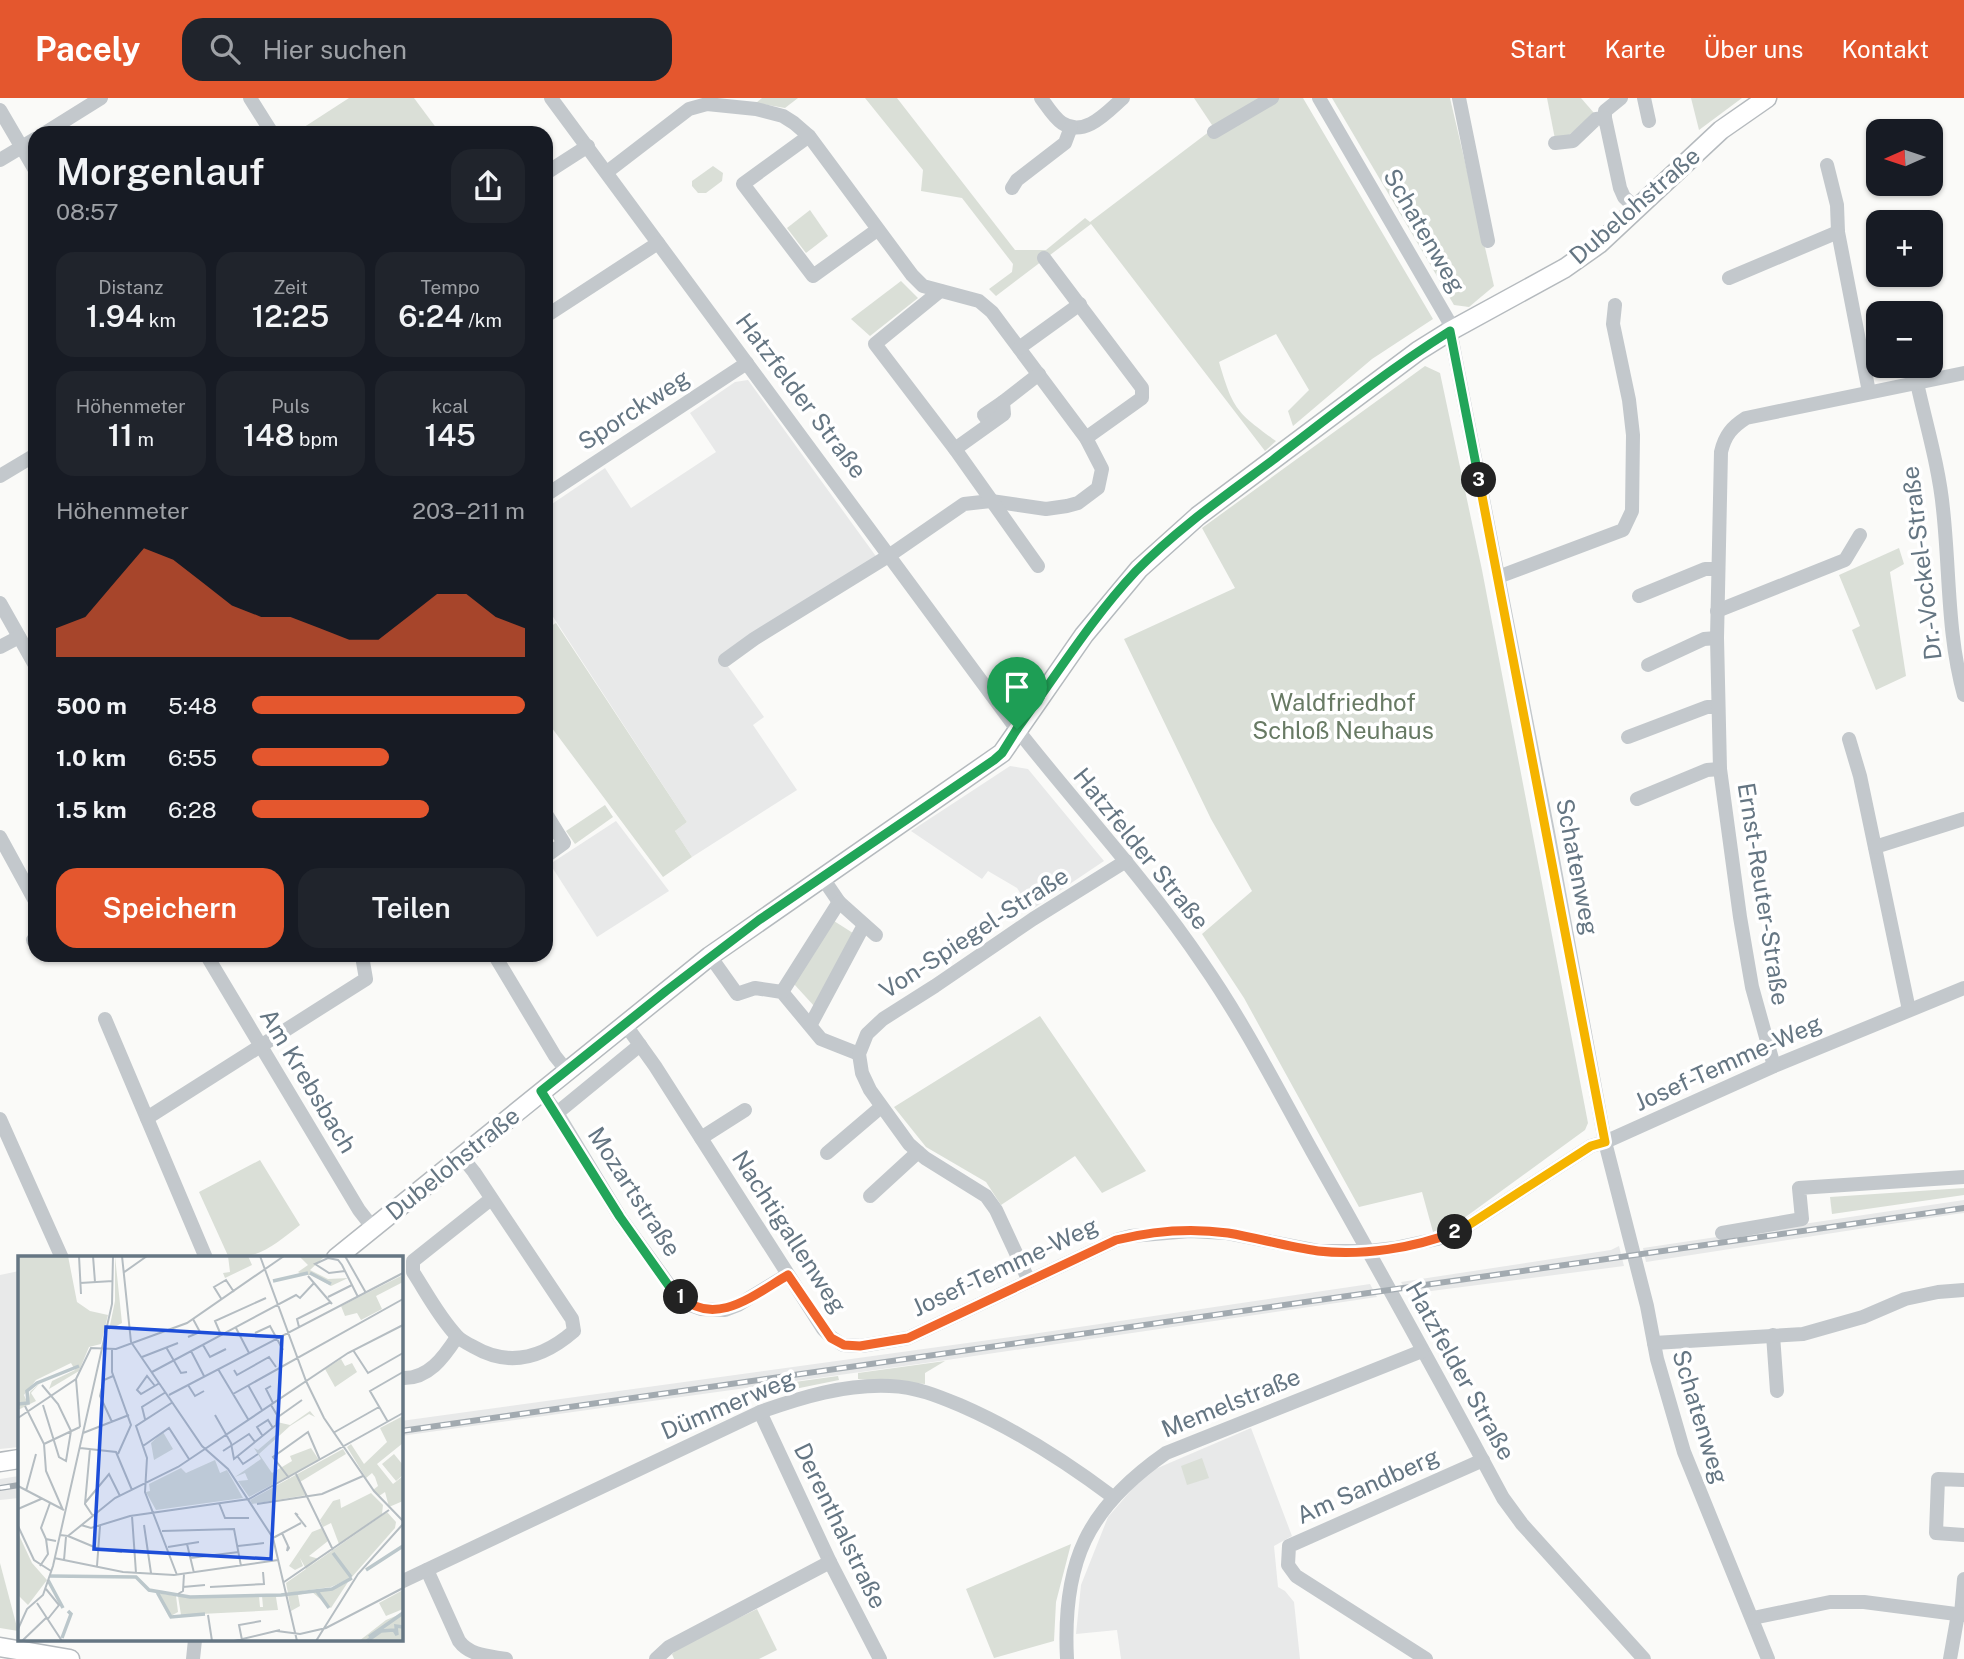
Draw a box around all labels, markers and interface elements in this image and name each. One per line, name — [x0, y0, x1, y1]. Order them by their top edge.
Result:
search box — [182, 18, 672, 81]
text: Pacely — [35, 30, 140, 68]
icon: search — [206, 30, 244, 68]
text: Hier suchen — [262, 34, 407, 65]
text: Start — [1510, 35, 1566, 63]
text: Karte — [1604, 35, 1666, 63]
text: Über uns — [1704, 35, 1803, 63]
text: Kontakt — [1841, 35, 1929, 63]
north arrow — [1866, 119, 1942, 196]
map controls — [1866, 119, 1943, 378]
street label: Dubelohstraße — [1563, 141, 1705, 270]
text: Morgenlauf — [56, 149, 264, 194]
button: share — [451, 149, 525, 223]
street label: Schatenweg — [1378, 164, 1472, 297]
text: 08:57 — [56, 198, 119, 225]
button: + — [1866, 210, 1943, 287]
text: Distanz — [98, 276, 163, 298]
text: Zeit — [273, 276, 308, 298]
text: Tempo — [421, 276, 480, 298]
text: 1.94 — [86, 298, 144, 334]
text: 12:25 — [252, 298, 329, 334]
text: 6:24 — [398, 298, 464, 334]
button: − — [1866, 301, 1943, 378]
street label: Hatzfelder Straße — [731, 307, 873, 483]
text: km — [144, 309, 176, 331]
text: /km — [464, 309, 502, 331]
street label: Sporckweg — [573, 363, 694, 455]
text: Höhenmeter — [76, 395, 186, 417]
text: Puls — [271, 395, 310, 417]
text: kcal — [432, 395, 469, 417]
text: 11 — [108, 417, 133, 453]
text: 148 — [243, 417, 294, 453]
text: 145 — [425, 417, 476, 453]
text: m — [133, 428, 154, 450]
text: bpm — [294, 428, 338, 450]
pin: 3 — [1462, 462, 1496, 498]
street label: Dr.-Vockel-Straße — [1895, 465, 1947, 662]
text: 3 — [1472, 468, 1485, 490]
text: Höhenmeter — [56, 497, 189, 524]
text: 203–211 m — [412, 497, 525, 524]
pin — [987, 657, 1047, 729]
icon: arrive — [998, 668, 1036, 706]
park label: Waldfriedhof Schloß Neuhaus — [1252, 688, 1434, 744]
text: 500 m — [56, 692, 127, 719]
text: 5:48 — [168, 692, 217, 719]
text: 1.0 km — [56, 744, 126, 771]
text: 6:55 — [168, 744, 217, 771]
street label: Hatzfelder Straße — [1068, 762, 1215, 935]
street label: Ernst-Reuter-Straße — [1733, 781, 1795, 1007]
text: 1.5 km — [56, 796, 127, 823]
text: 6:28 — [168, 796, 217, 823]
street label: Schatenweg — [1551, 796, 1605, 937]
street label: Von-Spiegel-Straße — [874, 861, 1073, 1004]
button: Speichern — [56, 868, 284, 948]
button: Teilen — [298, 868, 525, 948]
street label: Am Krebsbach — [255, 1003, 363, 1158]
street label: Josef-Temme-Weg — [1630, 1008, 1826, 1116]
street label: Dubelohstraße — [380, 1101, 525, 1226]
street label: Mozartstraße — [583, 1121, 687, 1261]
street label: Nachtigallenweg — [727, 1145, 853, 1318]
street label: Josef-Temme-Weg — [907, 1211, 1102, 1322]
pin: 2 — [1438, 1214, 1472, 1250]
text: 2 — [1448, 1220, 1461, 1242]
inset map — [18, 1256, 402, 1642]
street label: Hatzfelder Straße — [1400, 1277, 1521, 1465]
pin: 1 — [664, 1280, 698, 1314]
text: 1 — [676, 1285, 685, 1307]
street label: Schatenweg — [1667, 1346, 1735, 1487]
street label: Memelstraße — [1157, 1362, 1304, 1443]
street label: Dümmerweg — [657, 1363, 799, 1445]
street label: Derenthalstraße — [789, 1438, 893, 1613]
street label: Am Sandberg — [1292, 1441, 1443, 1529]

